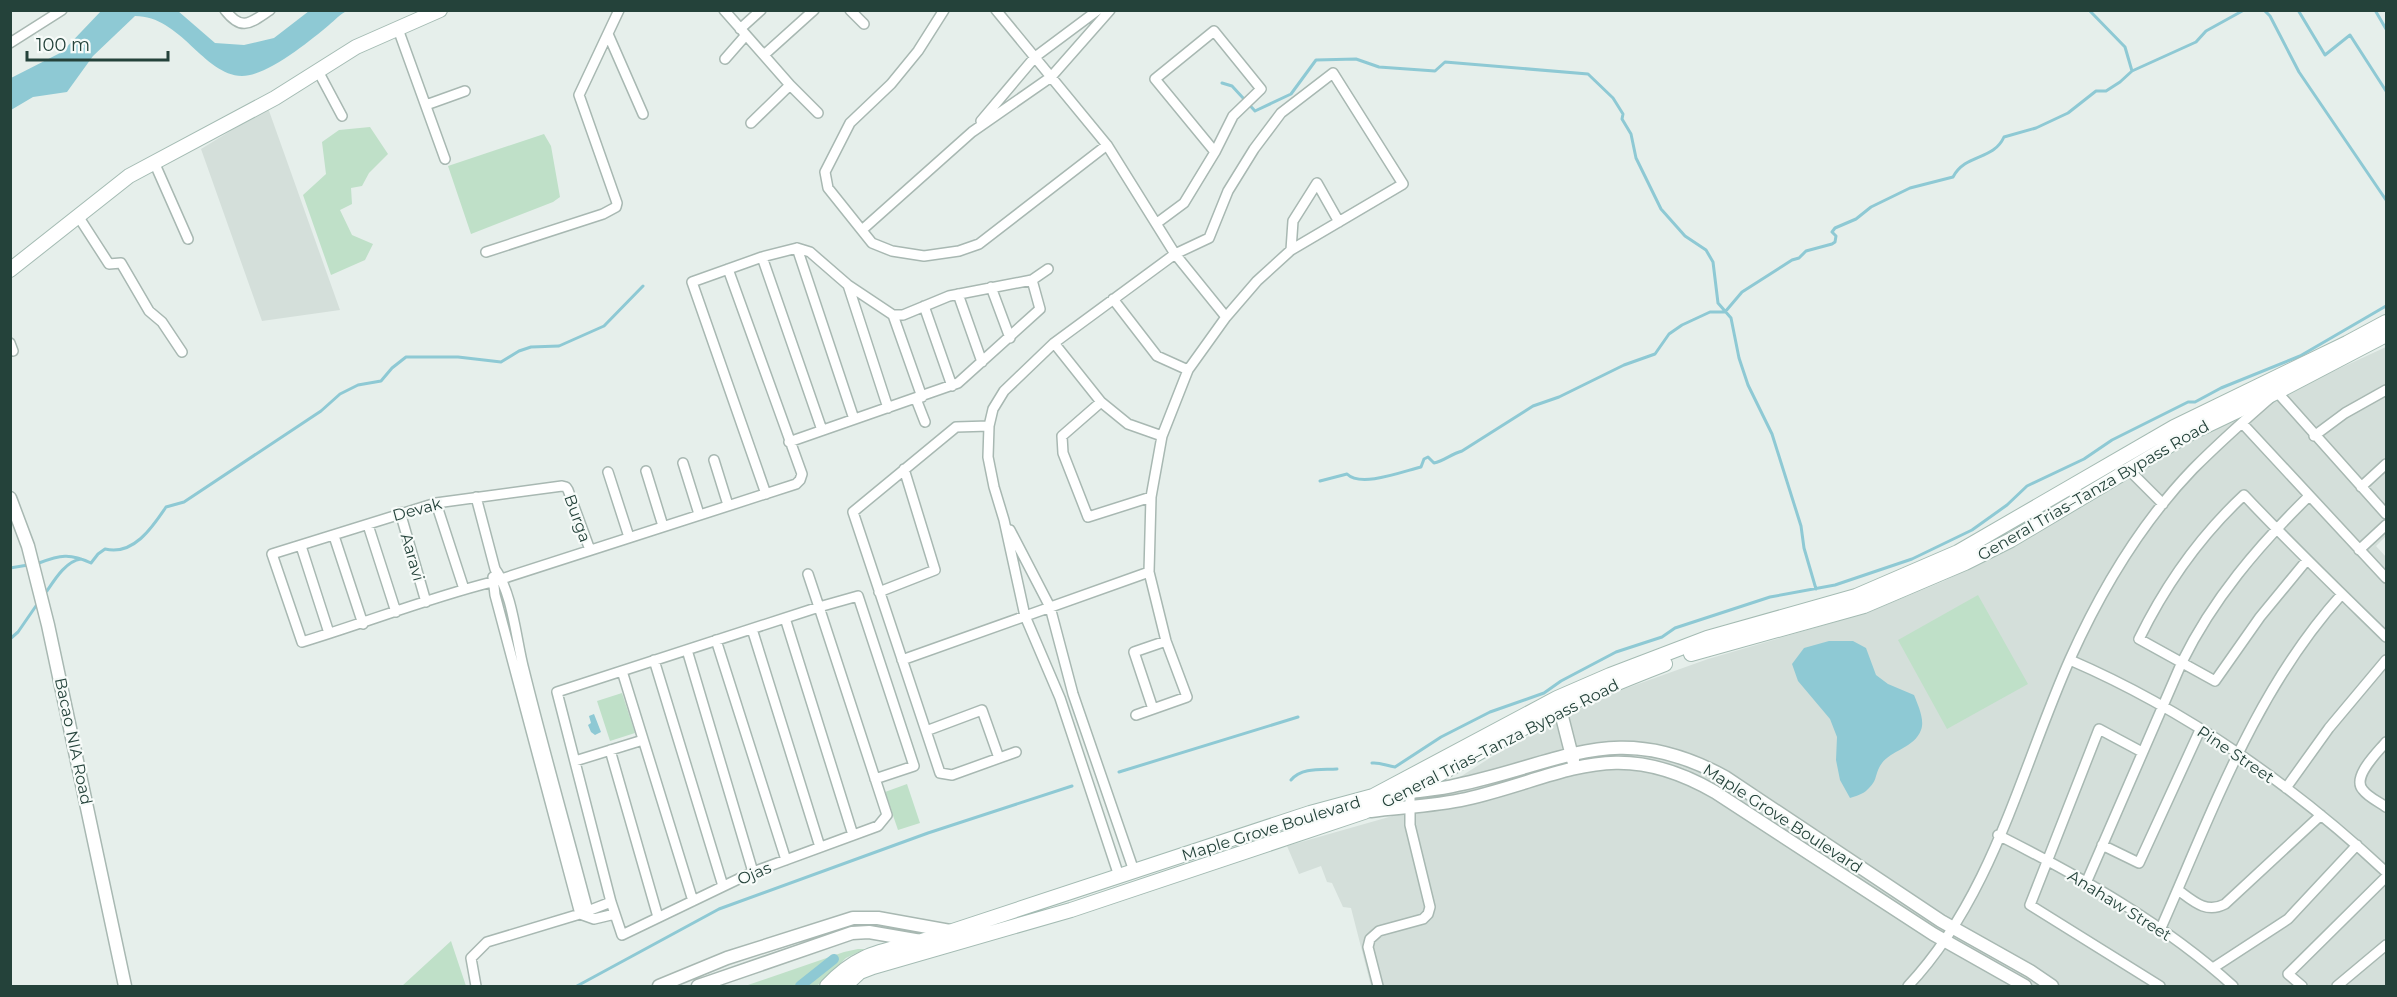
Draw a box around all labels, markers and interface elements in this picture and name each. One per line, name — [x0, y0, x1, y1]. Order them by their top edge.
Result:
scale bar — [27, 24, 168, 62]
text: 100 m — [36, 34, 90, 56]
street label: General Trias–Tanza Bypass Road — [1974, 416, 2212, 565]
street label: Burga — [560, 492, 595, 545]
street label: Devak — [390, 494, 444, 525]
street label: Aaravi — [397, 531, 428, 583]
street label: General Trias–Tanza Bypass Road — [1378, 675, 1622, 812]
street label: Bacao NIA Road — [51, 676, 96, 806]
street label: Pine Street — [2194, 722, 2278, 787]
street label: Maple Grove Boulevard — [1700, 760, 1866, 877]
street label: Maple Grove Boulevard — [1179, 792, 1363, 865]
street label: Ojas — [734, 858, 774, 889]
street label: Anahaw Street — [2064, 866, 2175, 945]

